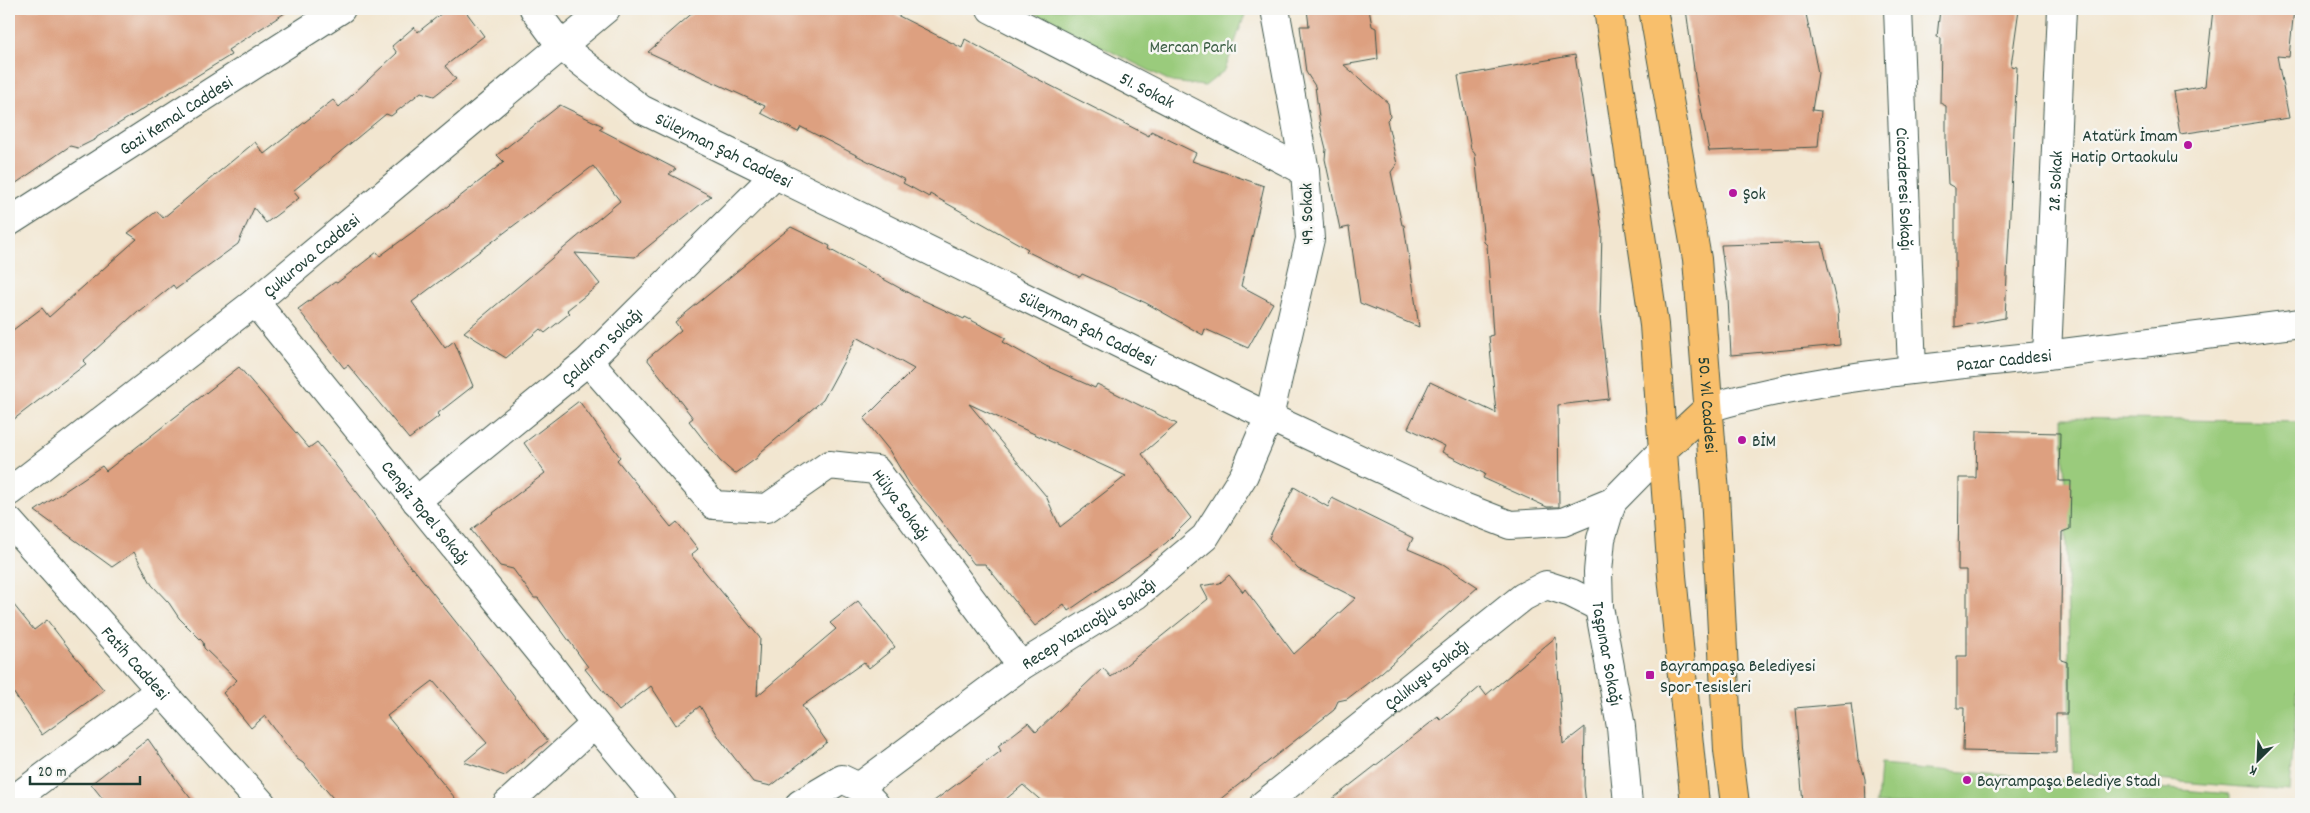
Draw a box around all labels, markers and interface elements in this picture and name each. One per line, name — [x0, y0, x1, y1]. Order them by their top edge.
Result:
park label: Mercan Parkı — [1149, 36, 1237, 61]
street label: 51. Sokak — [1114, 67, 1178, 116]
street label: Gazi Kemal Caddesi — [115, 71, 239, 163]
street label: Süleyman Şah Caddesi — [650, 108, 796, 196]
place label: Atatürk İmam Hatip Ortaokulu — [2071, 125, 2178, 171]
street label: Cicozderesi Sokağı — [1888, 127, 1917, 251]
marker: Atatürk İmam Hatip Ortaokulu — [2182, 139, 2194, 151]
street label: 28. Sokak — [2043, 150, 2071, 212]
street label: 49. Sokak — [1295, 183, 1322, 245]
place label: Şok — [1743, 183, 1766, 208]
marker: Şok — [1727, 187, 1739, 199]
street label: Çukurova Caddesi — [259, 209, 367, 305]
street label: Süleyman Şah Caddesi — [1014, 286, 1159, 374]
street label: Çaldıran Sokağı — [557, 303, 650, 393]
street label: Pazar Caddesi — [1955, 345, 2053, 380]
street label: 50. Yıl Caddesi — [1690, 356, 1722, 454]
place label: BİM — [1752, 430, 1776, 455]
marker: BİM — [1736, 434, 1748, 446]
street label: Cengiz Topel Sokağı — [374, 456, 474, 572]
street label: Hülya Sokağı — [864, 465, 935, 547]
street label: Recep Yazıcıoğlu Sokağı — [1018, 573, 1163, 678]
street label: Taşpınar Sokağı — [1584, 601, 1627, 708]
street label: Fatih Caddesi — [94, 622, 174, 707]
street label: Çalıkuşu Sokağı — [1380, 634, 1476, 718]
place label: Bayrampaşa Belediyesi Spor Tesisleri — [1660, 655, 1815, 701]
marker: Bayrampaşa Belediyesi Spor Tesisleri — [1644, 669, 1656, 681]
north arrow — [2232, 736, 2282, 786]
scale bar — [30, 753, 140, 785]
text: K — [2246, 759, 2261, 780]
text: 20 m — [38, 762, 66, 784]
place label: Bayrampaşa Belediye Stadı — [1977, 770, 2160, 795]
marker: Bayrampaşa Belediye Stadı — [1961, 774, 1973, 786]

